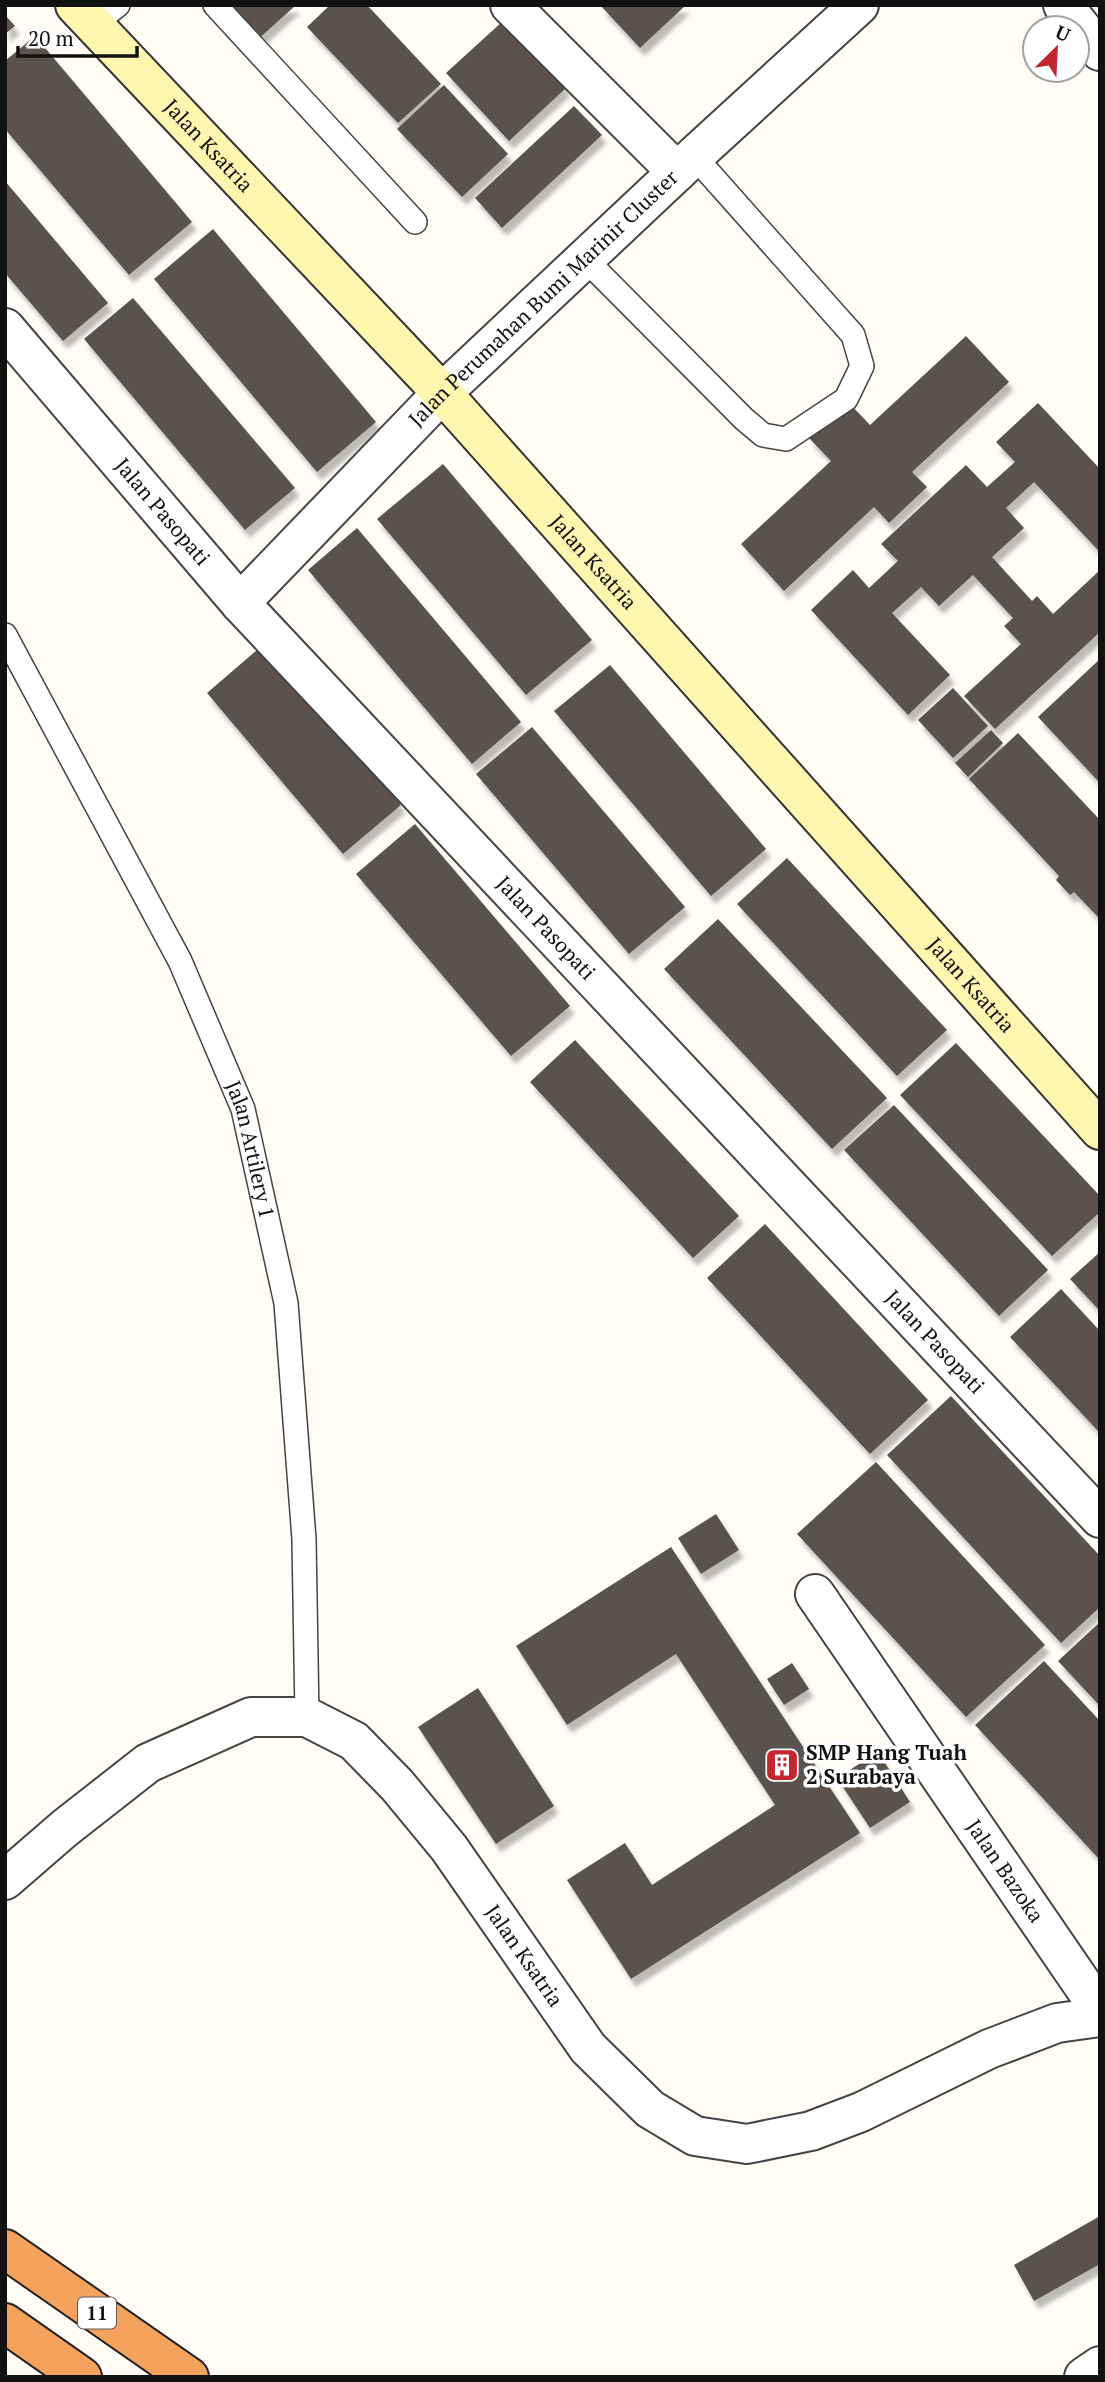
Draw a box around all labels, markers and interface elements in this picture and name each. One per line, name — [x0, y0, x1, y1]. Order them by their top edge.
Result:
scale bar — [18, 14, 136, 58]
north arrow — [1021, 14, 1091, 84]
text: U — [1052, 19, 1075, 47]
text: 20 m — [28, 24, 74, 52]
street label: Jalan Ksatria — [158, 93, 260, 198]
street label: Jalan Perumahan Bumi Marinir Cluster — [402, 163, 684, 432]
street label: Jalan Pasopati — [109, 452, 217, 571]
street label: Jalan Ksatria — [544, 508, 644, 615]
street label: Jalan Pasopati — [491, 870, 602, 985]
street label: Jalan Ksatria — [922, 931, 1022, 1038]
street label: Jalan Artilery 1 — [220, 1076, 282, 1221]
street label: Jalan Pasopati — [880, 1283, 991, 1399]
place label: SMP Hang Tuah 2 Surabaya — [806, 1738, 967, 1790]
building icon: SMP Hang Tuah 2 Surabaya — [763, 1746, 801, 1784]
street label: Jalan Bazoka — [961, 1814, 1051, 1928]
street label: Jalan Ksatria — [480, 1899, 570, 2012]
road number: 11 — [78, 2298, 116, 2328]

